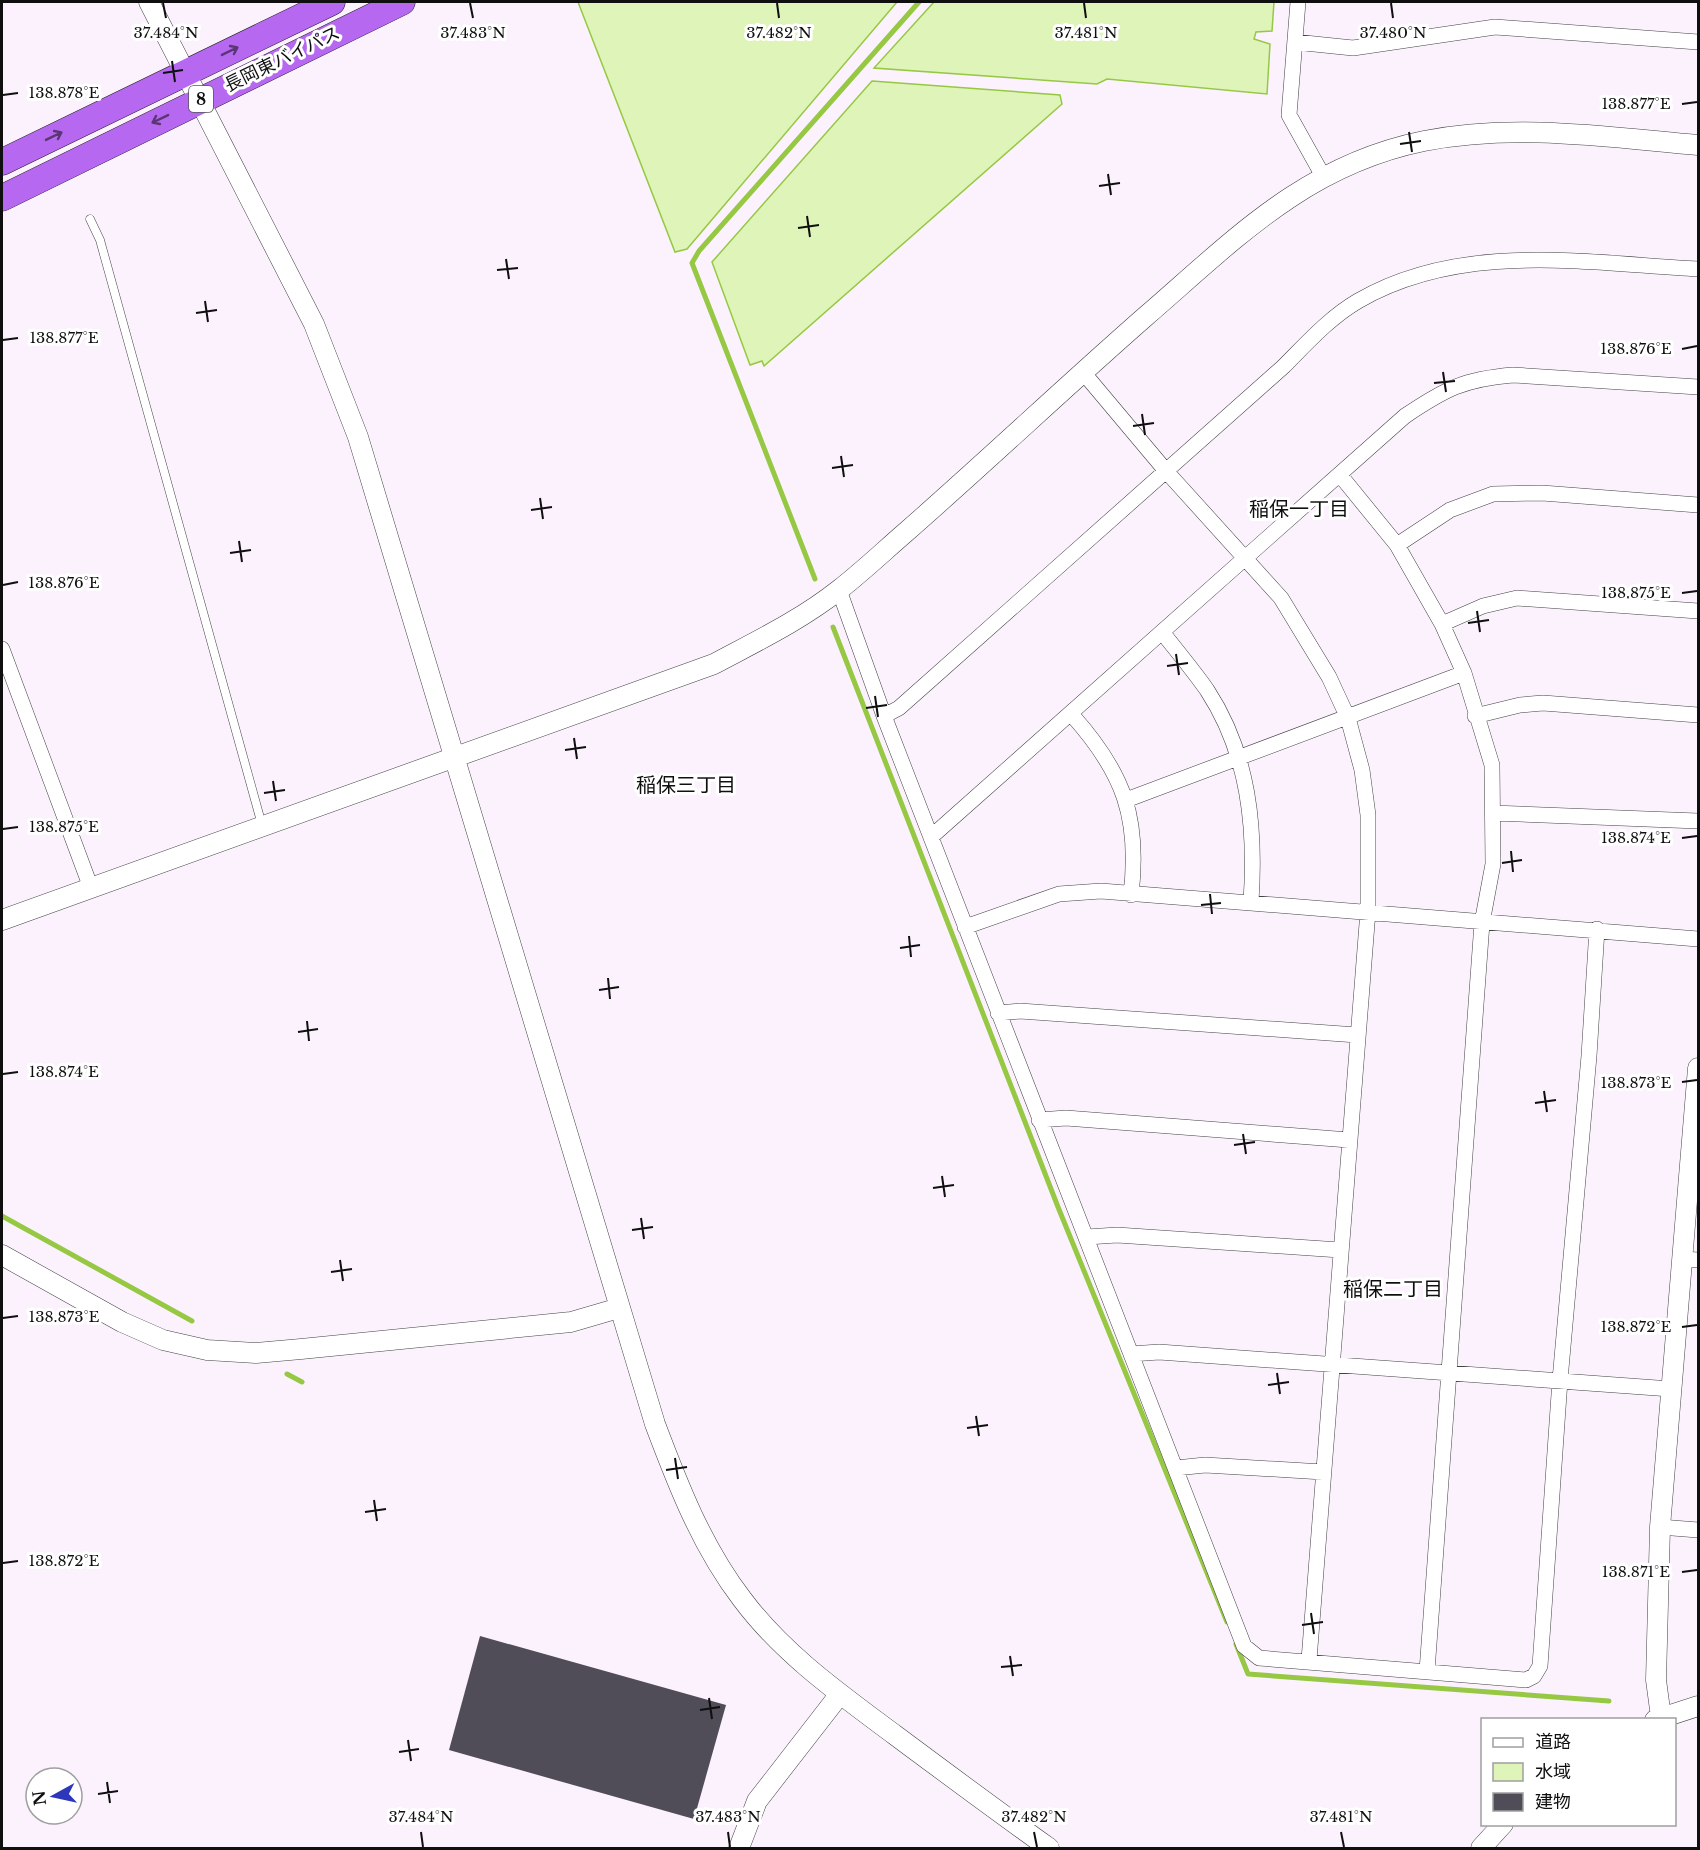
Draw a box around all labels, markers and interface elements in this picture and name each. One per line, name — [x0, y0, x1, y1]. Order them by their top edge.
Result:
street label: 長岡東バイパス — [221, 22, 343, 96]
text: 37.484°N — [134, 23, 198, 42]
text: 37.483°N — [440, 23, 506, 42]
text: 37.482°N — [746, 23, 812, 42]
text: 37.481°N — [1054, 23, 1118, 42]
text: 37.480°N — [1359, 23, 1427, 42]
one-way arrow — [220, 45, 238, 57]
text: 138.878°E — [29, 83, 99, 102]
road number: 8 — [189, 86, 213, 112]
text: 138.877°E — [1601, 94, 1671, 113]
one-way arrow — [152, 114, 170, 125]
one-way arrow — [44, 129, 62, 141]
text: 138.877°E — [29, 328, 99, 347]
text: 138.876°E — [1600, 339, 1672, 358]
district label: 稲保一丁目 — [1249, 497, 1349, 521]
text: 138.876°E — [28, 573, 100, 592]
text: 138.875°E — [1601, 583, 1671, 602]
district label: 稲保三丁目 — [636, 773, 736, 797]
text: 138.875°E — [29, 817, 99, 836]
text: 138.874°E — [1601, 828, 1671, 847]
text: 138.874°E — [29, 1062, 99, 1081]
text: 138.873°E — [1601, 1073, 1672, 1092]
district label: 稲保二丁目 — [1343, 1277, 1443, 1301]
text: 138.873°E — [29, 1307, 100, 1326]
text: 138.872°E — [1601, 1317, 1672, 1336]
text: 138.872°E — [29, 1551, 100, 1570]
text: 138.871°E — [1602, 1562, 1670, 1581]
legend — [1481, 1718, 1676, 1826]
text: 道路 — [1535, 1731, 1571, 1753]
text: 水域 — [1535, 1761, 1571, 1783]
north arrow — [24, 1766, 84, 1826]
text: N — [28, 1789, 50, 1807]
text: 建物 — [1535, 1791, 1571, 1813]
text: 37.484°N — [389, 1807, 453, 1826]
text: 37.483°N — [695, 1807, 761, 1826]
text: 37.482°N — [1001, 1807, 1067, 1826]
text: 37.481°N — [1309, 1807, 1373, 1826]

